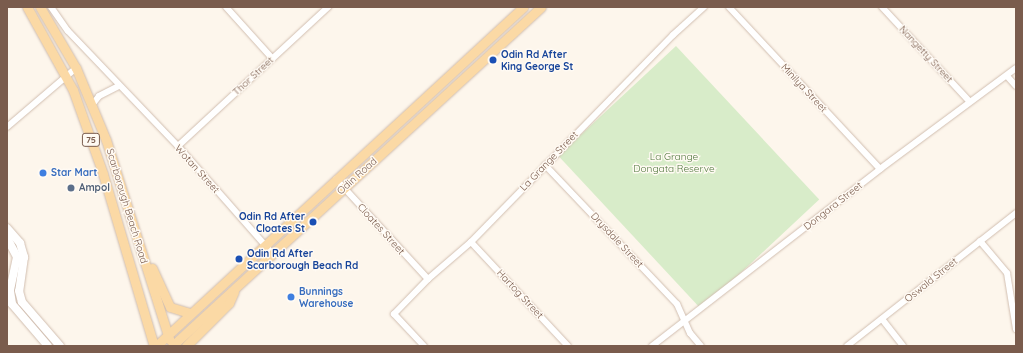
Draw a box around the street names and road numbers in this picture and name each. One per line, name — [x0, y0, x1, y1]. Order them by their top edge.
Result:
street label: Nangetty Street — [897, 23, 955, 85]
street label: Thor Street — [230, 54, 276, 98]
street label: Minilya Street — [778, 61, 830, 115]
street label: La Grange Street — [517, 129, 581, 193]
road number: 75 — [81, 133, 101, 147]
street label: Wotan Street — [172, 142, 222, 196]
street label: Scarborough Beach Road — [104, 147, 150, 265]
street label: Odin Road — [335, 155, 379, 197]
street label: Dongara Street — [801, 179, 865, 233]
street label: Cloates Street — [355, 201, 407, 257]
street label: Drysdale Street — [588, 210, 646, 270]
street label: Oswald Street — [902, 255, 960, 305]
street label: Hartog Street — [494, 267, 546, 321]

